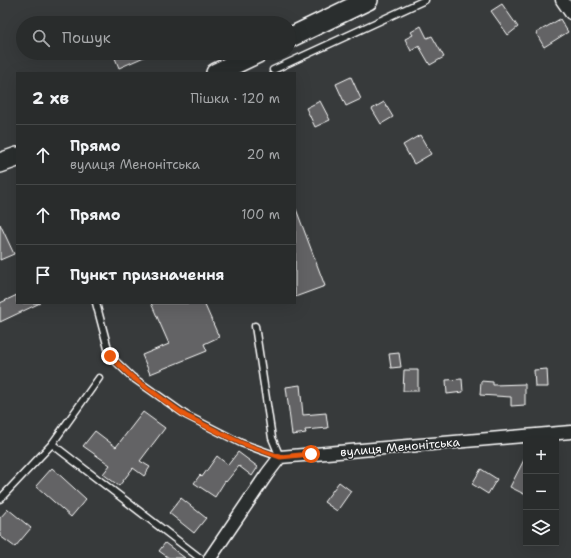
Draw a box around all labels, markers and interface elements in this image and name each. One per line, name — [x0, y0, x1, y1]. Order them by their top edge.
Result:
search box — [16, 16, 296, 60]
icon: search — [30, 27, 52, 49]
text: Пошук — [62, 28, 111, 48]
text: 2 хв — [32, 87, 69, 109]
text: Пішки · 120 m — [190, 90, 280, 107]
text: Прямо — [70, 136, 120, 156]
icon: ahead — [32, 144, 54, 166]
text: 20 m — [247, 146, 280, 163]
text: вулиця Менонітська — [70, 156, 200, 173]
icon: ahead — [32, 204, 54, 226]
text: Прямо — [70, 205, 120, 225]
text: 100 m — [241, 206, 280, 223]
icon: arrive — [32, 264, 54, 286]
text: Пункт призначення — [70, 265, 225, 285]
route end — [101, 347, 119, 365]
street label: вулиця Менонітська — [340, 434, 461, 460]
map controls — [523, 438, 559, 546]
button: + — [523, 438, 559, 474]
route start — [302, 445, 320, 463]
button: − — [523, 474, 559, 510]
button: layers — [523, 510, 559, 546]

